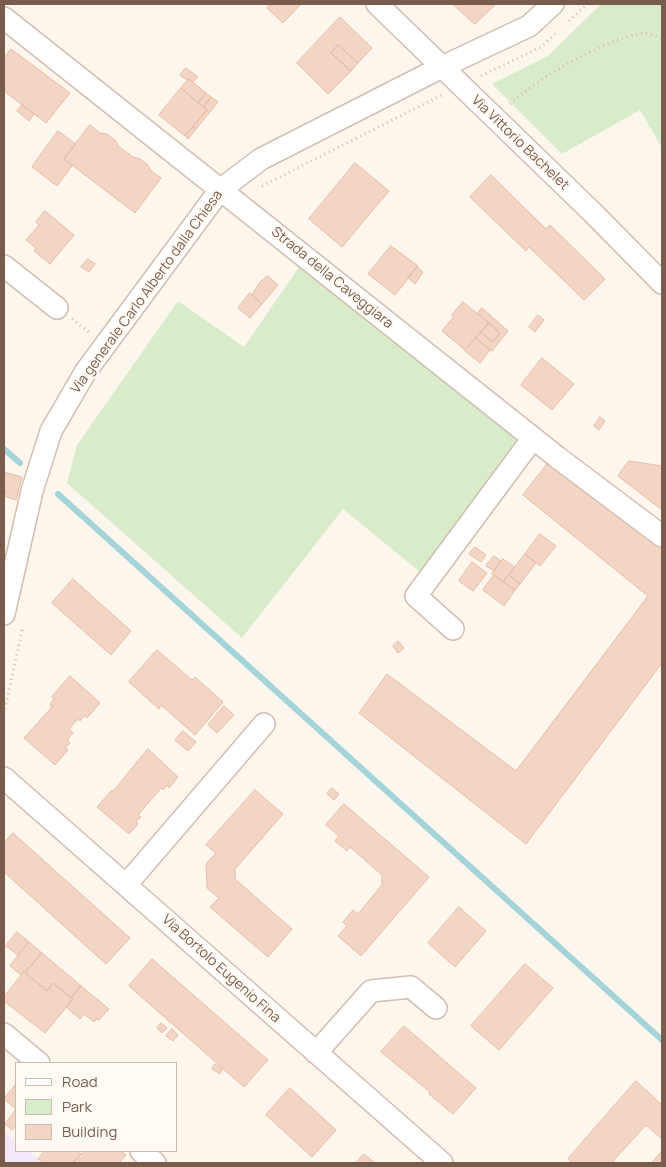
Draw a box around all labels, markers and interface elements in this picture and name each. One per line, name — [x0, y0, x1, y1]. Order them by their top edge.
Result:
street label: Via Vittorio Bachelet — [468, 92, 572, 194]
street label: Via generale Carlo Alberto dalla Chiesa — [68, 187, 226, 397]
street label: Strada della Caveggiara — [268, 224, 396, 332]
street label: Via Bortolo Eugenio Fina — [158, 911, 284, 1027]
legend — [15, 1062, 178, 1152]
text: Road — [62, 1071, 98, 1092]
text: Park — [62, 1096, 92, 1117]
text: Building — [62, 1121, 117, 1142]

